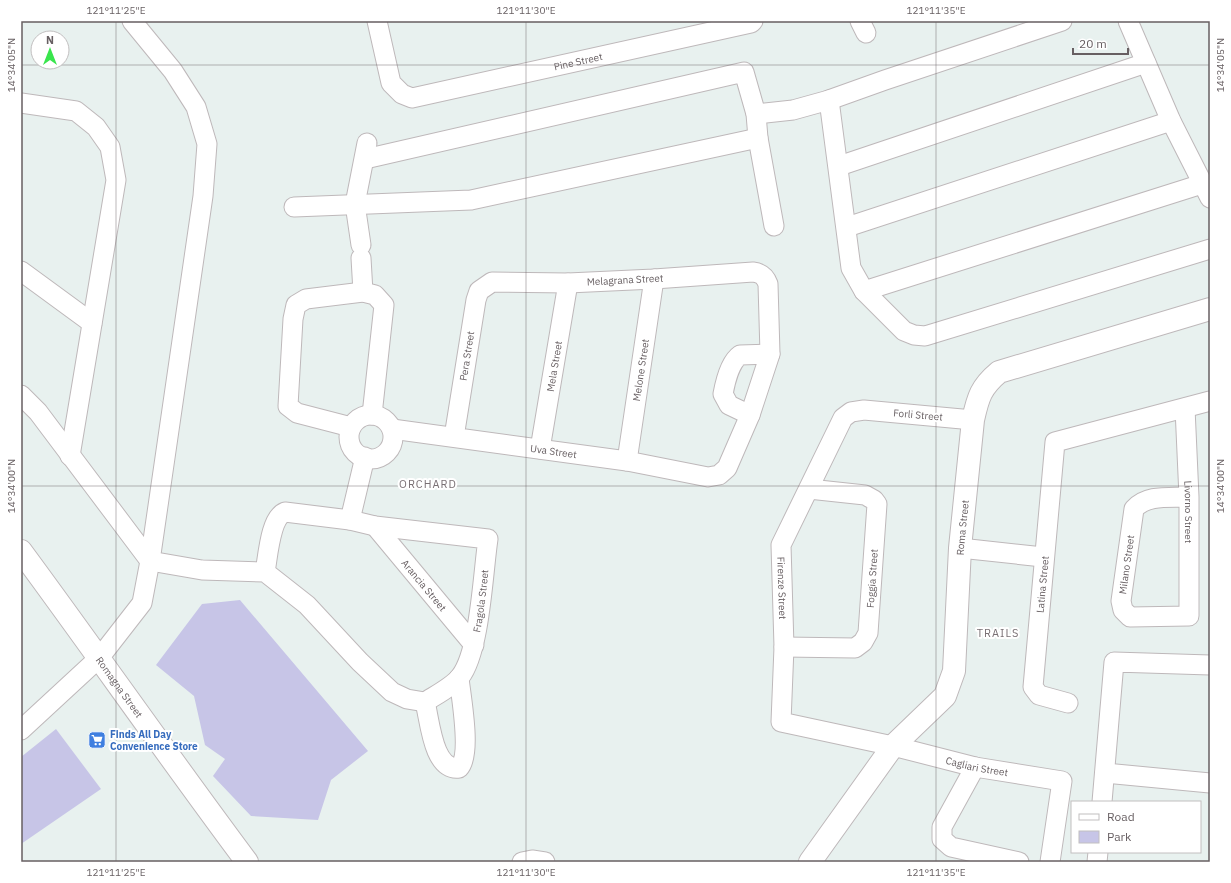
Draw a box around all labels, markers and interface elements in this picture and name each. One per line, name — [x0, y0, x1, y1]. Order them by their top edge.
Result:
text: 121°11'25"E — [86, 4, 146, 17]
text: 121°11'30"E — [496, 4, 556, 17]
text: 121°11'35"E — [906, 4, 966, 17]
north arrow — [30, 30, 70, 70]
scale bar — [1073, 30, 1128, 56]
text: N — [46, 33, 54, 47]
text: 20 m — [1079, 36, 1107, 51]
text: 14°34'05"N — [5, 38, 18, 92]
text: 14°34'05"N — [1214, 38, 1227, 92]
street label: Pine Street — [552, 49, 604, 73]
street label: Melagrana Street — [586, 271, 664, 288]
street label: Pera Street — [457, 330, 477, 382]
street label: Melone Street — [629, 337, 652, 402]
street label: Mela Street — [543, 339, 565, 393]
street label: Forli Street — [893, 406, 944, 424]
street label: Uva Street — [529, 441, 578, 461]
text: 14°34'00"N — [5, 459, 18, 513]
text: 14°34'00"N — [1214, 459, 1227, 513]
district label: ORCHARD — [399, 477, 457, 491]
street label: Livorno Street — [1182, 480, 1196, 544]
street label: Roma Street — [953, 499, 971, 556]
street label: Milano Street — [1116, 534, 1137, 595]
street label: Foggia Street — [863, 548, 880, 608]
street label: Latina Street — [1033, 555, 1051, 614]
street label: Firenze Street — [775, 556, 790, 620]
street label: Arancia Street — [399, 557, 450, 614]
street label: Fragola Street — [470, 568, 491, 633]
district label: TRAILS — [977, 626, 1019, 640]
street label: Romagna Street — [93, 654, 146, 720]
place label: Finds All Day Convenience Store — [110, 728, 198, 753]
supermarket icon: Finds All Day Convenience Store — [87, 730, 107, 750]
street label: Cagliari Street — [944, 753, 1010, 779]
legend — [1071, 801, 1201, 853]
text: Road — [1107, 809, 1135, 824]
text: Park — [1107, 829, 1132, 844]
text: 121°11'25"E — [86, 866, 146, 879]
text: 121°11'30"E — [496, 866, 556, 879]
text: 121°11'35"E — [906, 866, 966, 879]

